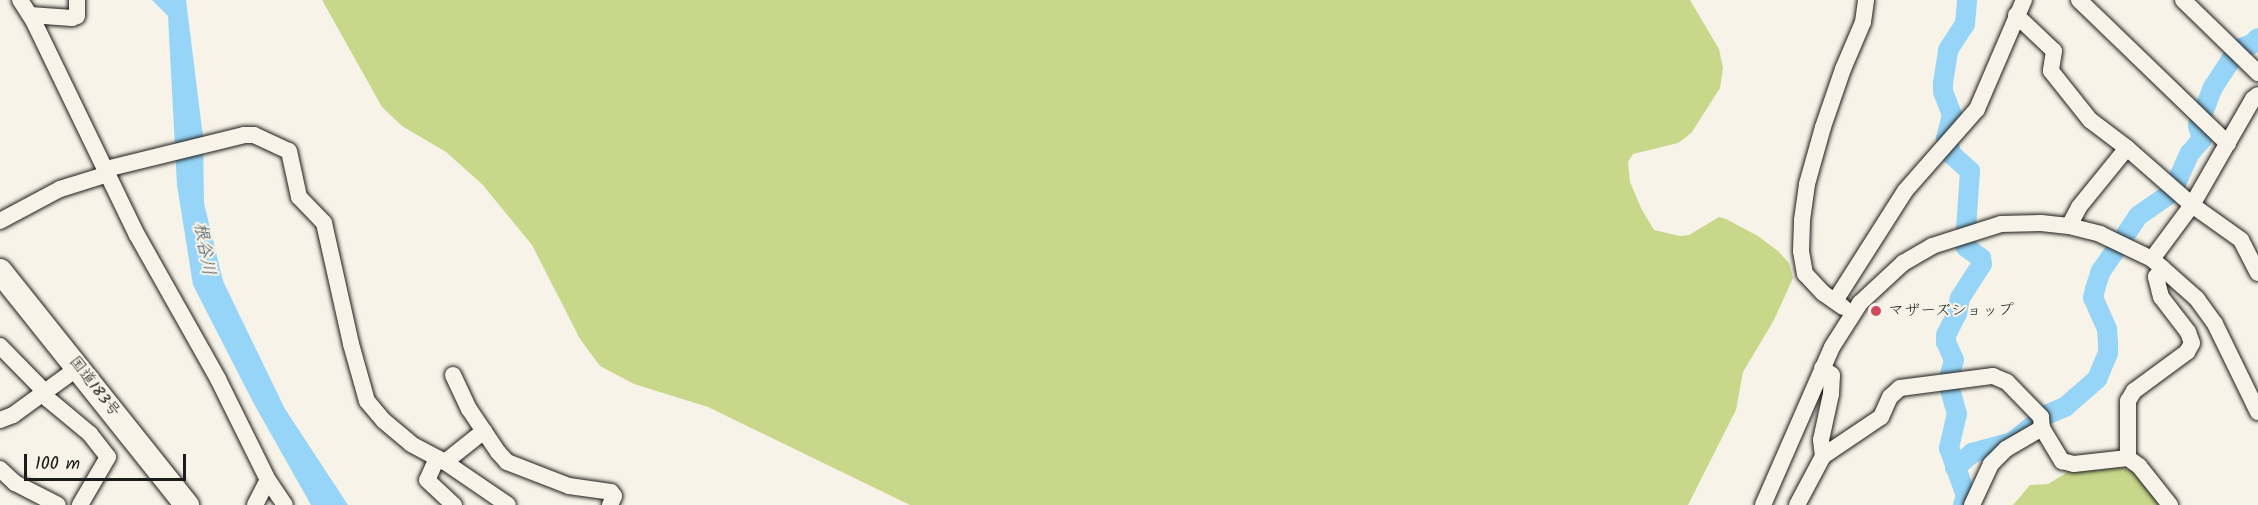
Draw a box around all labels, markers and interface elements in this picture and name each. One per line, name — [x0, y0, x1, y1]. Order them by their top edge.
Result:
water label: 根谷川 — [188, 221, 218, 277]
place label: マザーズショップ — [1888, 301, 2016, 321]
marker: マザーズショップ — [1869, 304, 1883, 318]
street label: 国道183号 — [64, 353, 124, 421]
scale bar — [27, 442, 189, 480]
text: 100 m — [35, 450, 80, 479]

